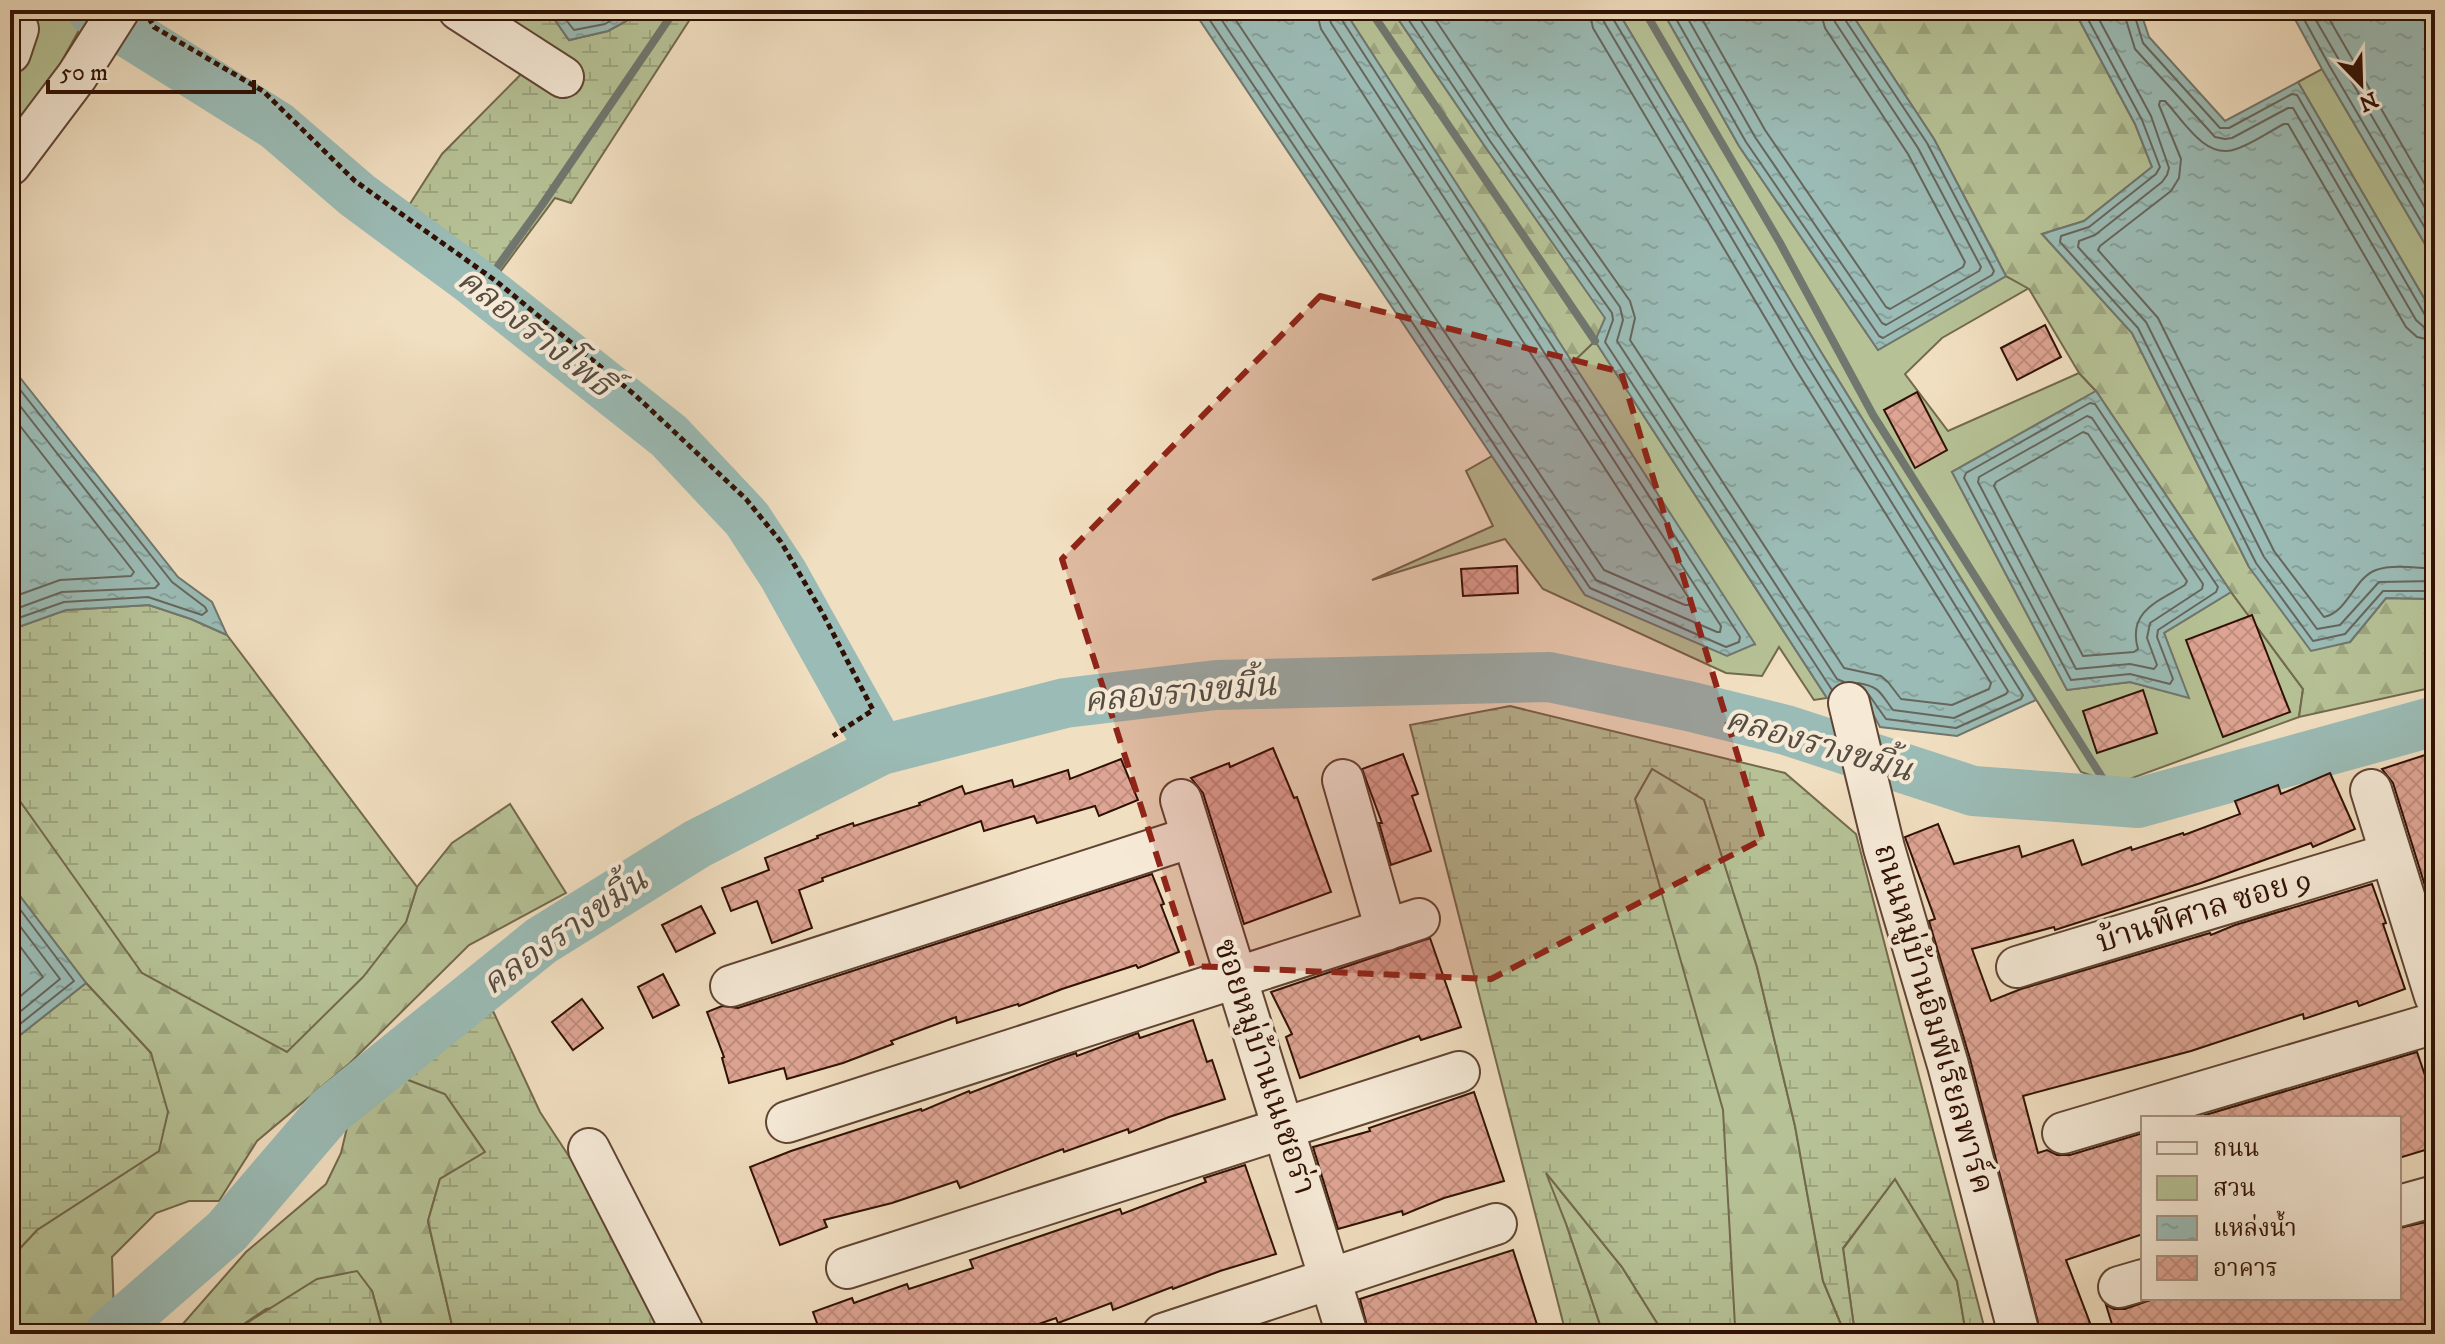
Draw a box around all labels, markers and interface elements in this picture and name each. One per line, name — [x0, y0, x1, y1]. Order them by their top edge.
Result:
scale bar — [48, 44, 254, 94]
north arrow — [2321, 44, 2401, 124]
text: 50 m — [60, 58, 108, 88]
text: N — [2355, 85, 2382, 117]
water label: คลองรางโพธิ์ — [449, 256, 633, 414]
water label: คลองรางขมิ้น — [1082, 659, 1279, 722]
water label: คลองรางขมิ้น — [1720, 694, 1919, 792]
street label: ถนนหมู่บ้านอิมพีเรียลพาร์ค — [1864, 839, 2002, 1199]
water label: คลองรางขมิ้น — [471, 856, 657, 1005]
street label: บ้านพิศาล ซอย 9 — [2092, 859, 2316, 963]
street label: ซอยหมู่บ้านเนเชอร่า — [1204, 934, 1324, 1200]
legend — [2141, 1116, 2401, 1300]
text: ถนน — [2213, 1134, 2259, 1164]
text: สวน — [2213, 1174, 2256, 1204]
text: แหล่งน้ำ — [2213, 1210, 2297, 1244]
text: อาคาร — [2213, 1254, 2278, 1284]

